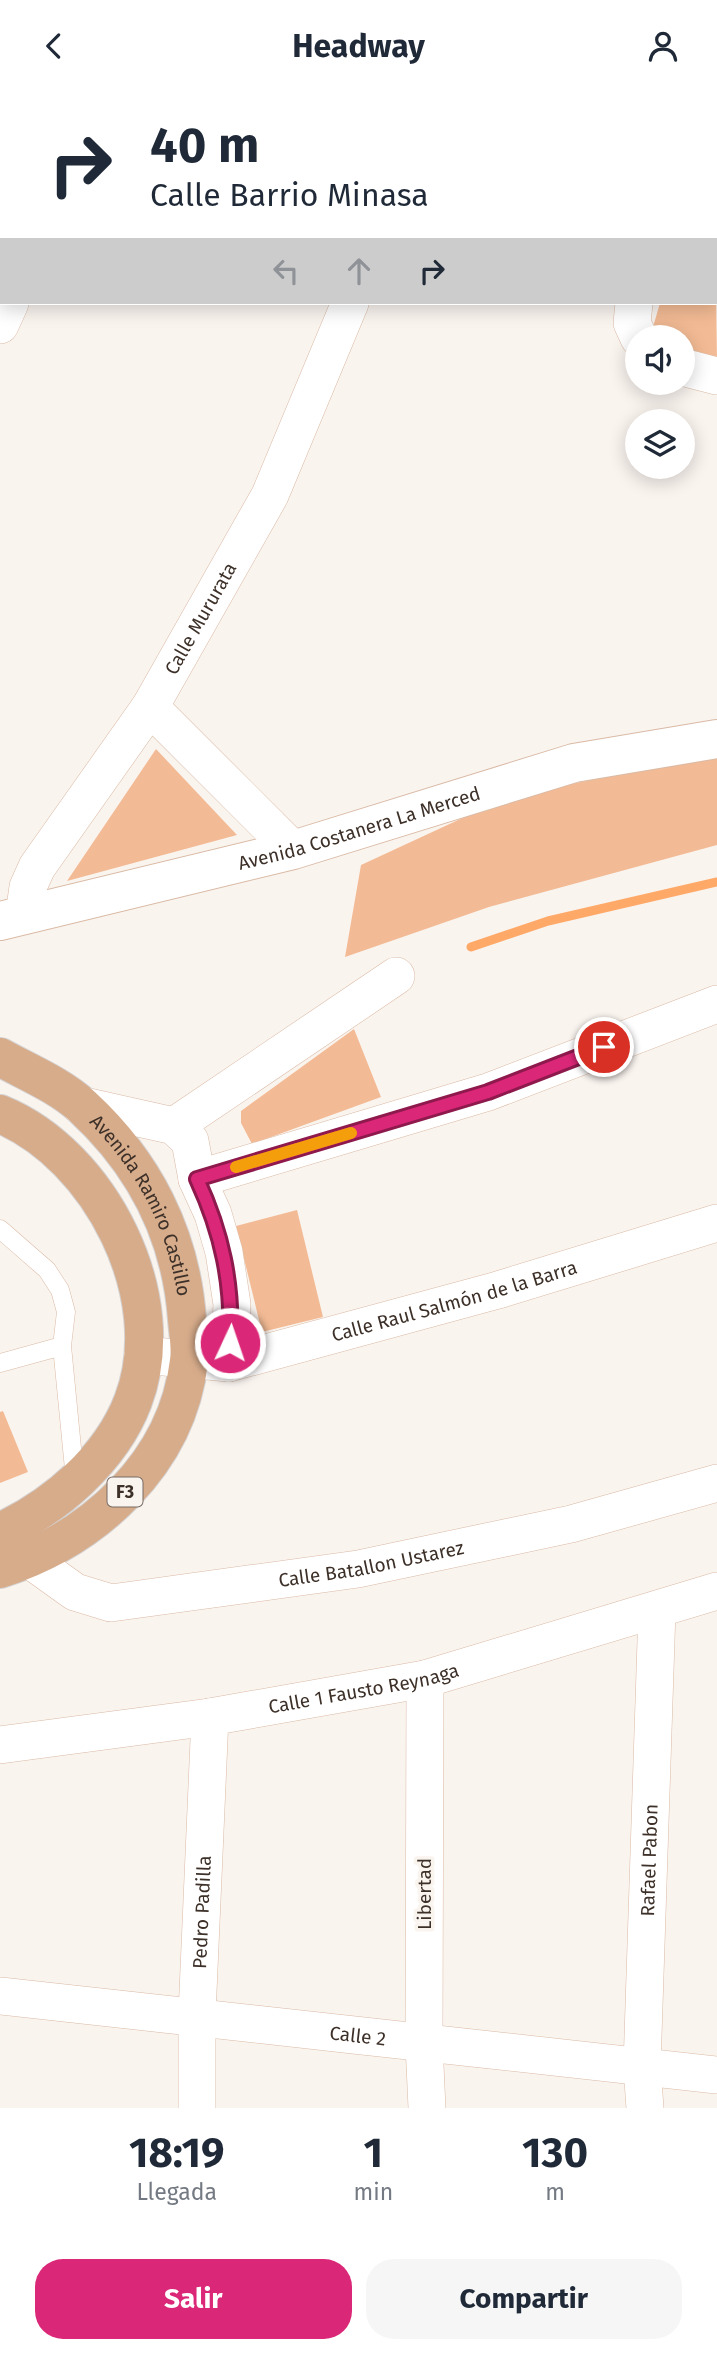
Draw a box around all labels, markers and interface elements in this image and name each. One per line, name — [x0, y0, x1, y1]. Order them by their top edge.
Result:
icon: back — [35, 27, 73, 65]
text: Headway — [292, 27, 425, 65]
icon: person — [644, 27, 682, 65]
text: 40 m — [150, 116, 259, 175]
icon: right — [35, 119, 126, 210]
text: Calle Barrio Minasa — [150, 176, 429, 214]
icon: left — [267, 252, 305, 290]
icon: ahead — [340, 252, 378, 290]
icon: right — [413, 252, 451, 290]
map controls — [625, 325, 695, 479]
button: sound — [625, 325, 695, 395]
button: layers — [625, 409, 695, 479]
street label: Calle Mururata — [160, 558, 242, 679]
street label: Avenida Costanera La Merced — [236, 782, 483, 875]
pin — [574, 1017, 634, 1077]
icon: arrive — [585, 1028, 623, 1066]
street label: Avenida Ramiro Castillo — [85, 1110, 195, 1298]
street label: Calle Raul Salmón de la Barra — [329, 1256, 580, 1347]
position arrow — [193, 1306, 267, 1380]
road number: F3 — [108, 1477, 142, 1507]
street label: Calle Batallon Ustarez — [277, 1536, 466, 1592]
street label: Calle 1 Fausto Reynaga — [267, 1658, 462, 1718]
street label: Rafael Pabon — [636, 1803, 663, 1917]
street label: Pedro Padilla — [188, 1855, 216, 1969]
street label: Libertad — [413, 1858, 436, 1930]
street label: Calle 2 — [328, 2021, 387, 2051]
text: 18:19 — [129, 2128, 225, 2178]
text: 1 — [364, 2128, 383, 2178]
text: 130 — [522, 2128, 588, 2178]
text: Llegada — [136, 2178, 217, 2206]
text: min — [353, 2178, 393, 2206]
text: m — [545, 2178, 565, 2206]
button: Salir — [35, 2259, 352, 2339]
button: Compartir — [366, 2259, 682, 2339]

